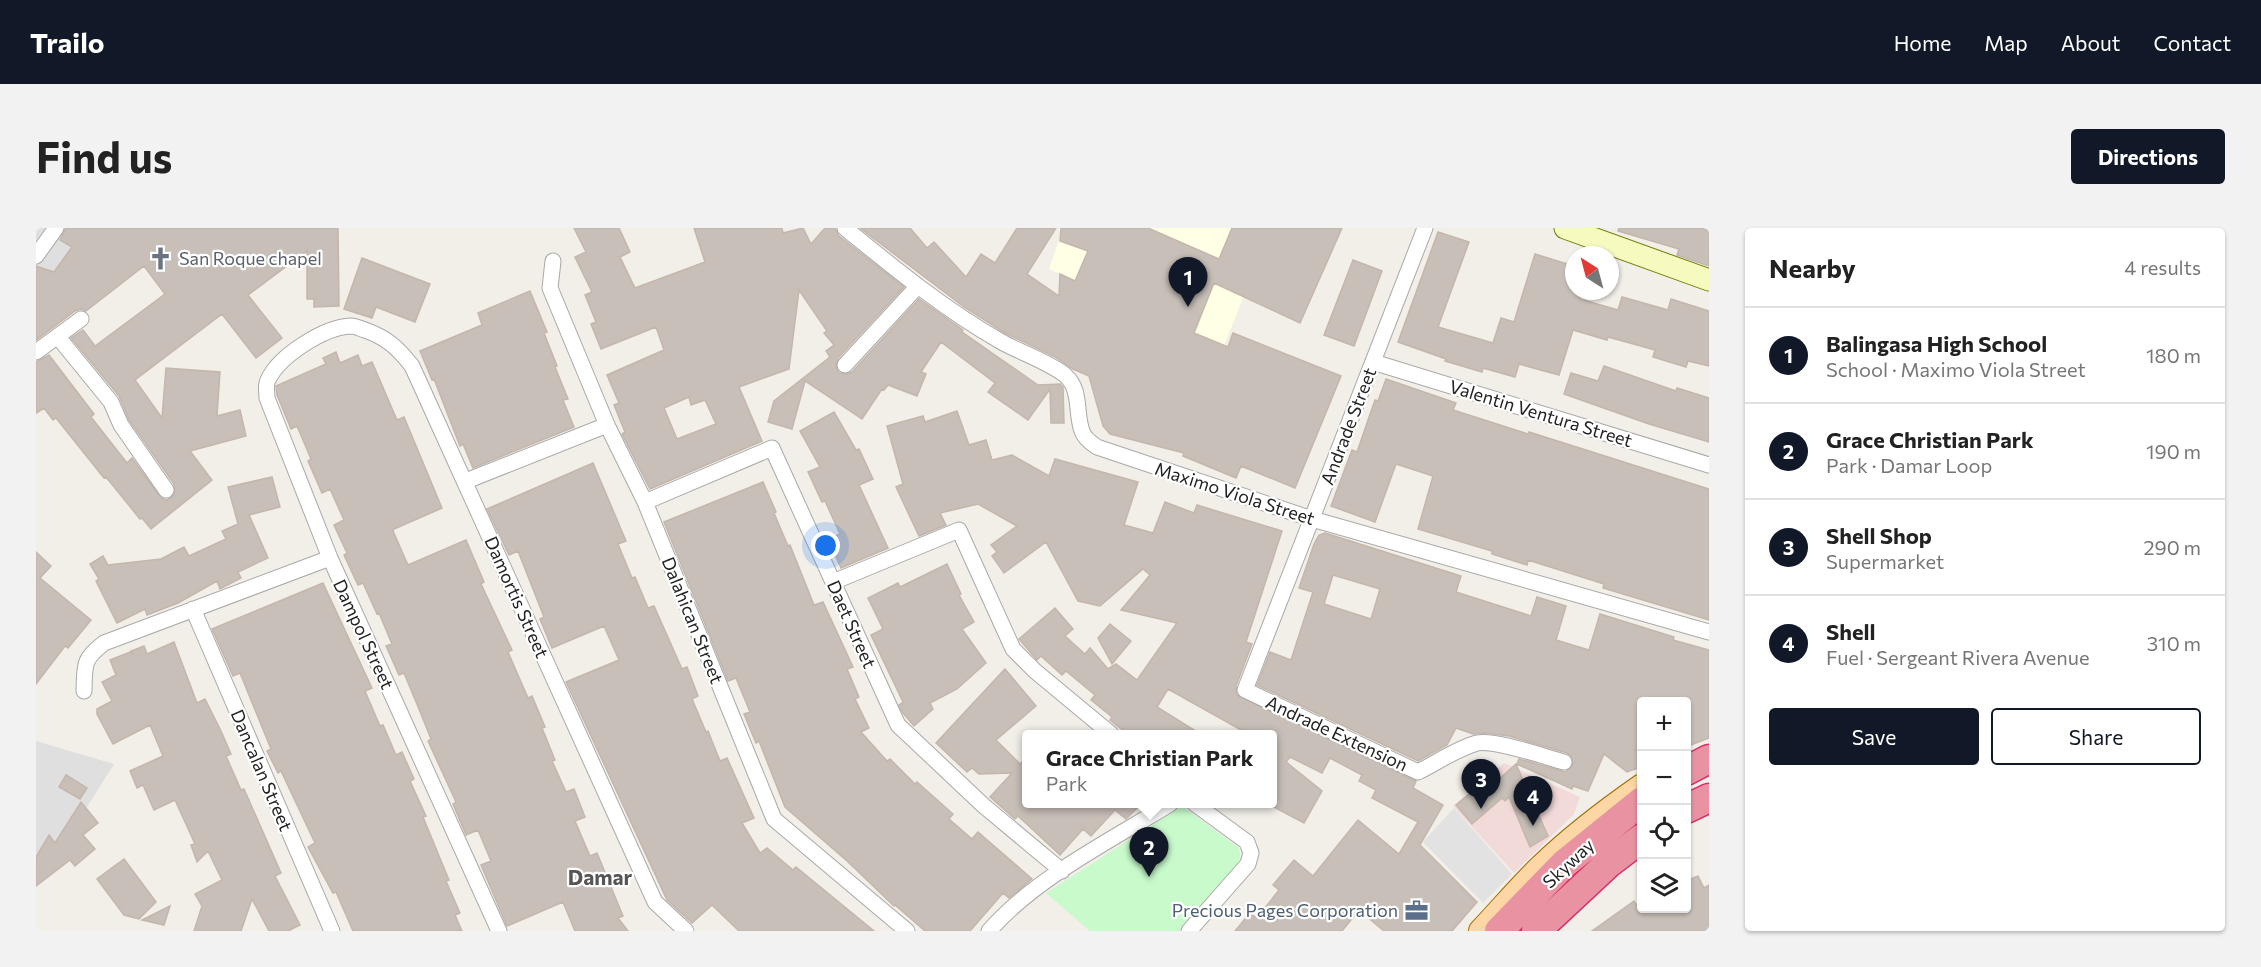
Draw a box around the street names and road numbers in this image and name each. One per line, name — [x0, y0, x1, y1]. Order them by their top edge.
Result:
street label: Andrade Street — [1316, 364, 1380, 488]
street label: Valentin Ventura Street — [1447, 375, 1635, 451]
street label: Maximo Viola Street — [1152, 457, 1318, 529]
street label: Damortis Street — [480, 533, 554, 661]
street label: Dalahican Street — [658, 553, 728, 687]
street label: Dampol Street — [329, 576, 399, 692]
street label: Daet Street — [823, 577, 881, 671]
street label: Andrade Extension — [1263, 690, 1411, 776]
street label: Dancalan Street — [226, 706, 298, 834]
street label: Skyway — [1538, 834, 1598, 892]

